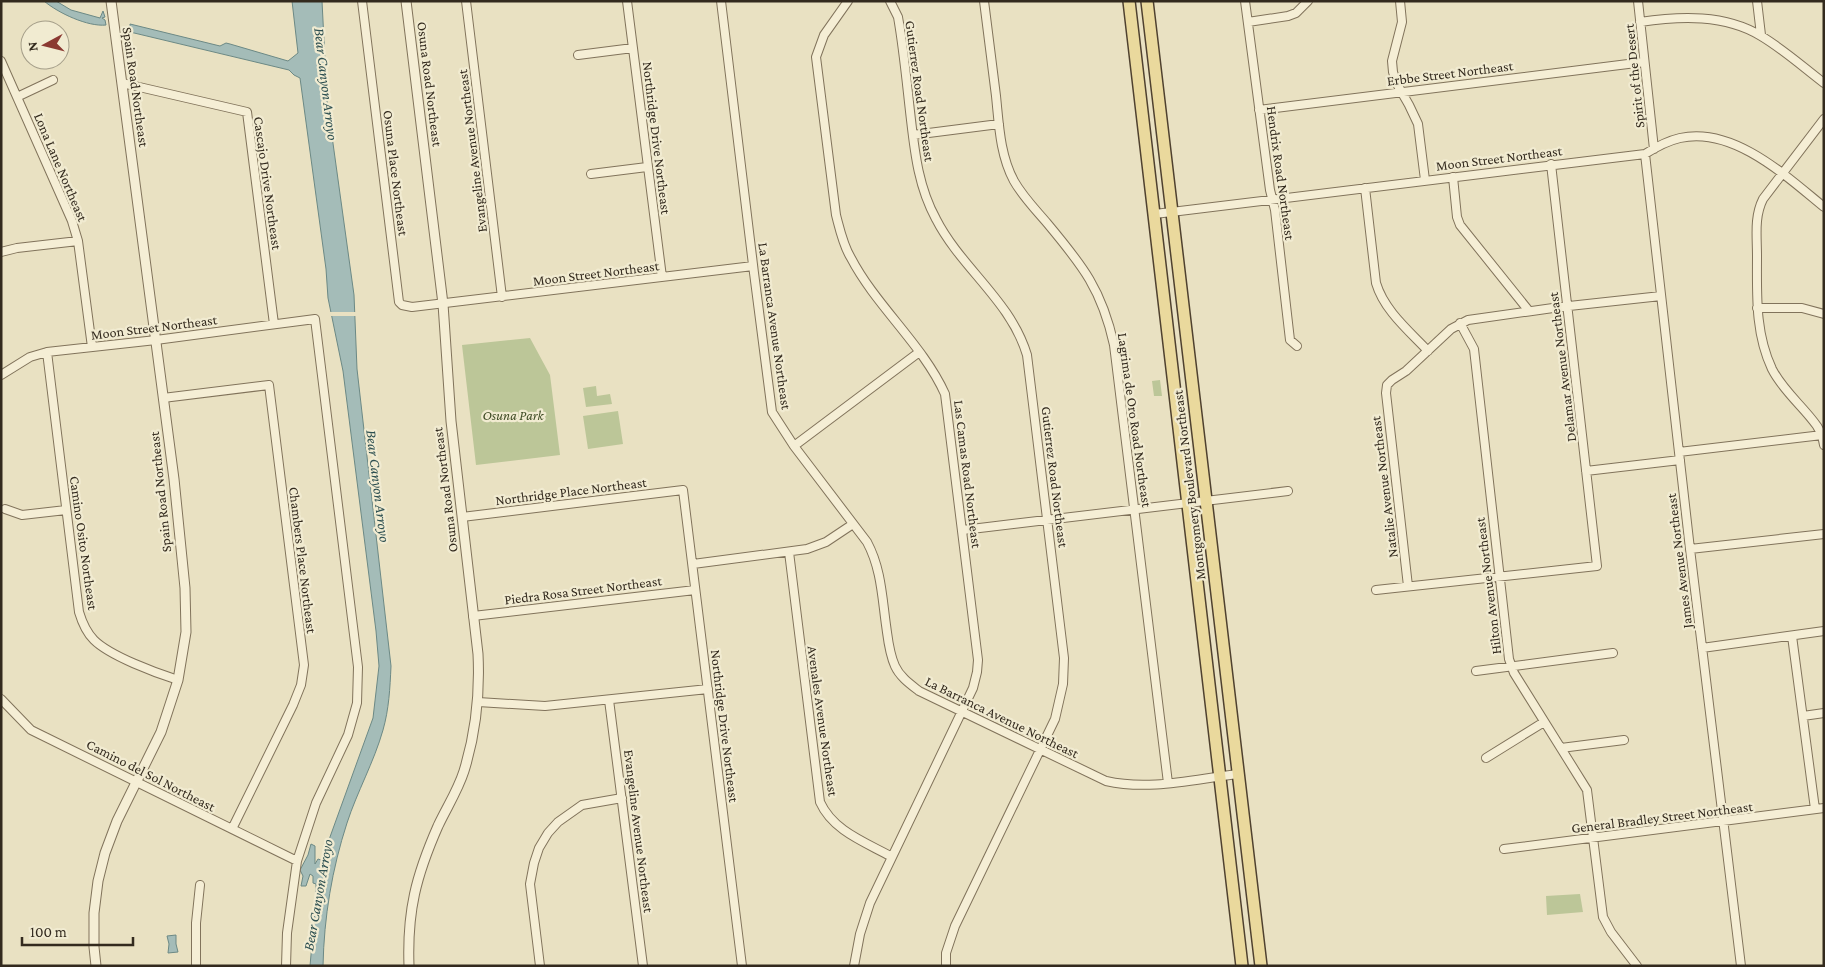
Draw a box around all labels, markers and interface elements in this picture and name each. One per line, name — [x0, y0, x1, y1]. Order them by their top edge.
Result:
north arrow — [20, 20, 70, 70]
street label: Gutierrez Road Northeast — [902, 20, 938, 163]
street label: Osuna Road Northeast — [414, 21, 446, 148]
street label: Spirit of the Desert — [1621, 23, 1647, 129]
street label: Spain Road Northeast — [120, 26, 152, 148]
water label: Bear Canyon Arroyo — [310, 27, 341, 141]
text: N — [24, 40, 41, 52]
street label: Erbbe Street Northeast — [1386, 57, 1514, 89]
street label: Northridge Drive Northeast — [640, 61, 674, 216]
street label: Evangeline Avenue Northeast — [454, 68, 490, 233]
street label: Hendrix Road Northeast — [1264, 105, 1298, 241]
street label: Osuna Place Northeast — [380, 109, 412, 237]
street label: Lona Lane Northeast — [31, 110, 91, 224]
street label: Cascajo Drive Northeast — [250, 115, 285, 251]
street label: Moon Street Northeast — [1435, 142, 1563, 174]
street label: La Barranca Avenue Northeast — [755, 241, 795, 411]
street label: Moon Street Northeast — [532, 257, 660, 289]
street label: Delamar Avenue Northeast — [1545, 291, 1579, 443]
street label: Moon Street Northeast — [90, 311, 218, 343]
street label: Lagrima de Oro Road Northeast — [1115, 332, 1155, 509]
street label: Montgomery Boulevard Northeast — [1169, 389, 1209, 581]
street label: Las Camas Road Northeast — [951, 399, 985, 549]
street label: Gutierrez Road Northeast — [1038, 406, 1072, 549]
park label: Osuna Park — [482, 407, 545, 423]
street label: Natalie Avenue Northeast — [1367, 415, 1401, 559]
street label: Osuna Road Northeast — [429, 426, 461, 553]
water label: Bear Canyon Arroyo — [362, 429, 393, 543]
street label: Spain Road Northeast — [146, 431, 174, 553]
street label: Northridge Place Northeast — [494, 474, 648, 508]
street label: Camino Osito Northeast — [67, 475, 101, 611]
street label: Chambers Place Northeast — [286, 486, 320, 635]
street label: James Avenue Northeast — [1663, 492, 1695, 631]
street label: Hilton Avenue Northeast — [1472, 516, 1504, 655]
street label: Piedra Rosa Street Northeast — [503, 572, 663, 608]
street label: Avenales Avenue Northeast — [805, 645, 842, 798]
street label: Northridge Drive Northeast — [708, 649, 742, 804]
street label: La Barranca Avenue Northeast — [923, 673, 1082, 761]
street label: Camino del Sol Northeast — [84, 736, 218, 815]
street label: Evangeline Avenue Northeast — [621, 749, 657, 914]
street label: General Bradley Street Northeast — [1570, 798, 1754, 836]
water label: Bear Canyon Arroyo — [300, 838, 337, 952]
scale bar — [22, 914, 134, 946]
text: 100 m — [30, 924, 67, 940]

